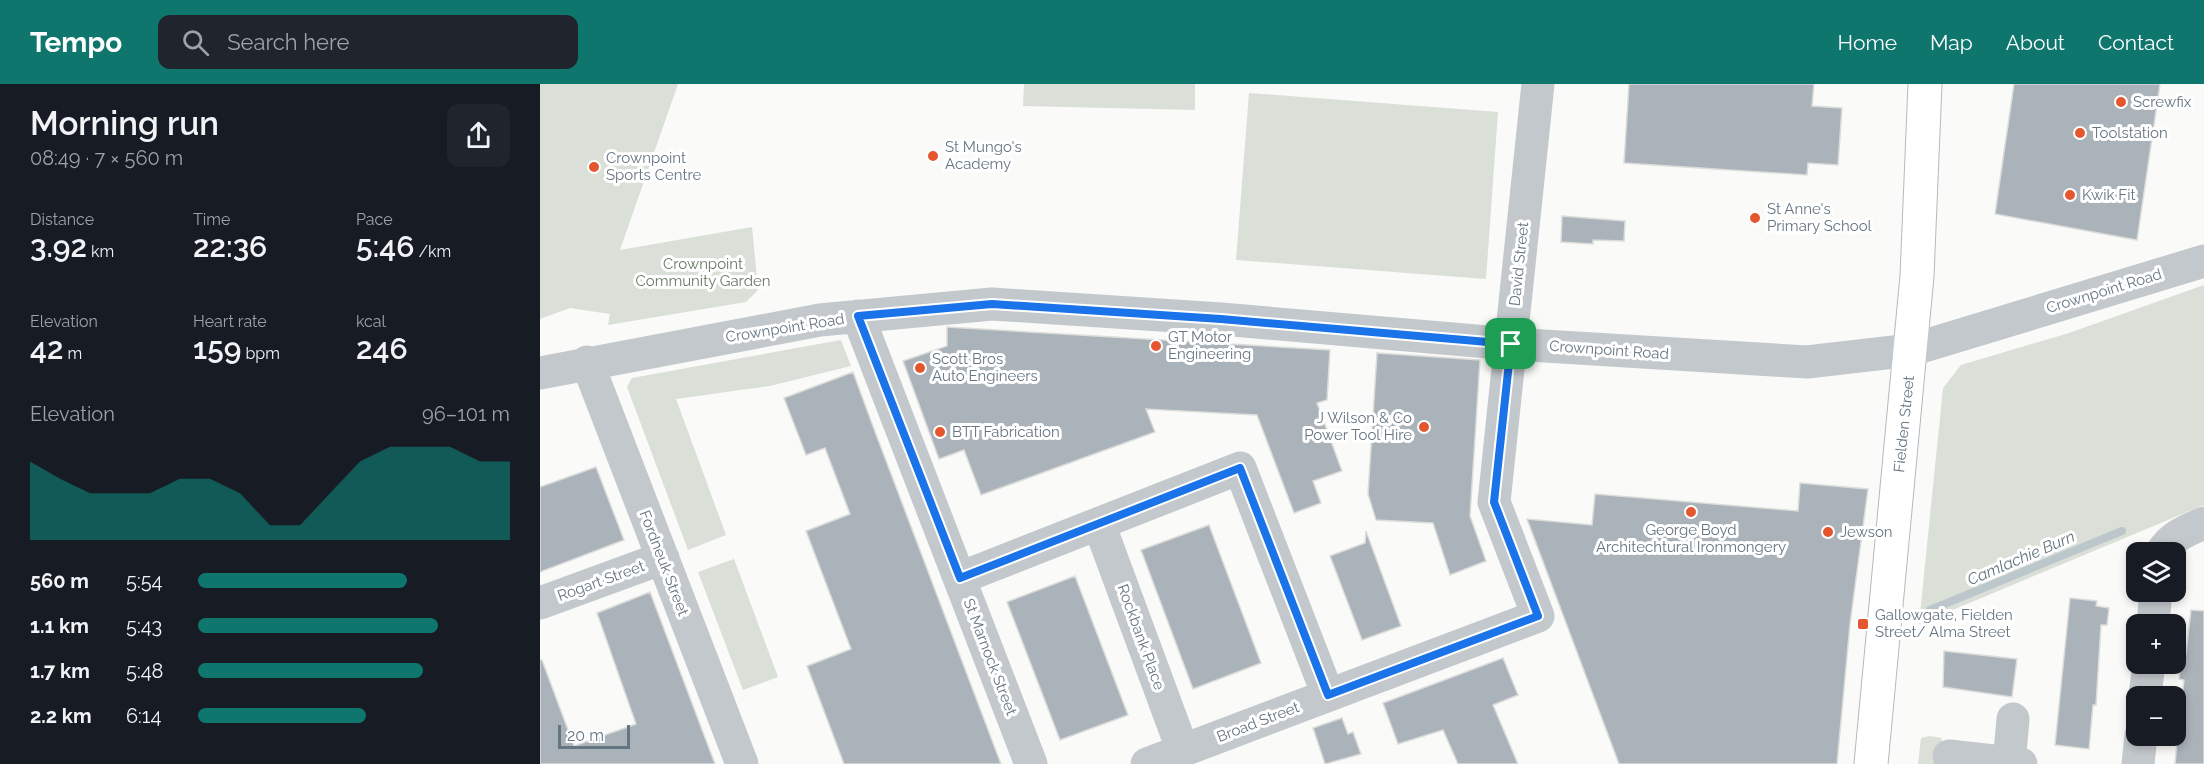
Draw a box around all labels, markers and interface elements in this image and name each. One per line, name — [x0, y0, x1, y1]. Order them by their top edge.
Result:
search box — [158, 15, 578, 69]
text: Tempo — [30, 26, 122, 59]
icon: search — [179, 26, 212, 59]
text: Search here — [227, 29, 349, 55]
text: Home — [1838, 30, 1897, 55]
text: Map — [1930, 30, 1973, 55]
text: About — [2006, 30, 2065, 55]
text: Contact — [2098, 30, 2174, 55]
place label: Screwfix — [2133, 93, 2192, 111]
marker: Screwfix — [2114, 95, 2128, 109]
text: Morning run — [30, 104, 219, 143]
button: share — [447, 104, 510, 167]
place label: Toolstation — [2092, 124, 2168, 142]
marker: Toolstation — [2073, 126, 2087, 140]
place label: St Mungo's Academy — [945, 138, 1022, 173]
text: 08:49 · 7 × 560 m — [30, 146, 183, 170]
place label: Crownpoint Sports Centre — [606, 149, 701, 184]
marker: St Mungo's Academy — [926, 149, 940, 163]
marker: Crownpoint Sports Centre — [587, 160, 601, 174]
place label: Kwik Fit — [2082, 186, 2135, 204]
marker: Kwik Fit — [2063, 188, 2077, 202]
place label: St Anne's Primary School — [1767, 200, 1873, 235]
text: Distance — [30, 210, 94, 229]
text: Time — [193, 210, 230, 229]
text: Pace — [356, 210, 393, 229]
marker: St Anne's Primary School — [1748, 211, 1762, 225]
street label: David Street — [1506, 221, 1532, 307]
text: 3.92 — [30, 229, 87, 264]
text: 22:36 — [193, 229, 267, 264]
text: 5:46 — [356, 229, 414, 264]
text: km — [87, 242, 114, 261]
text: /km — [414, 242, 451, 261]
park label: Crownpoint Community Garden — [635, 255, 771, 290]
street label: Crownpoint Road — [2044, 265, 2164, 317]
street label: Crownpoint Road — [724, 310, 846, 346]
text: Elevation — [30, 312, 98, 331]
text: Heart rate — [193, 312, 267, 331]
text: kcal — [356, 312, 386, 331]
pin — [1485, 318, 1536, 369]
icon: arrive — [1494, 327, 1527, 360]
place label: GT Motor Engineering — [1168, 328, 1251, 363]
text: 42 — [30, 331, 63, 366]
text: 159 — [193, 331, 241, 366]
text: 246 — [356, 331, 408, 366]
street label: Crownpoint Road — [1549, 337, 1669, 363]
marker: GT Motor Engineering — [1149, 339, 1163, 353]
text: m — [63, 344, 82, 363]
text: bpm — [241, 344, 280, 363]
place label: Scott Bros Auto Engineers — [932, 350, 1038, 385]
marker: Scott Bros Auto Engineers — [913, 361, 927, 375]
street label: Fielden Street — [1890, 375, 1918, 473]
text: Elevation — [30, 402, 115, 426]
text: 96–101 m — [422, 402, 510, 426]
place label: J Wilson & Co Power Tool Hire — [1304, 409, 1412, 444]
marker: J Wilson & Co Power Tool Hire — [1417, 420, 1431, 434]
place label: BTT Fabrication — [952, 423, 1060, 441]
marker: BTT Fabrication — [933, 425, 947, 439]
marker: George Boyd Architechtural Ironmongery — [1684, 505, 1698, 519]
street label: Fordneuk Street — [636, 508, 692, 618]
place label: George Boyd Architechtural Ironmongery — [1596, 521, 1786, 556]
place label: Jewson — [1840, 523, 1893, 541]
marker: Jewson — [1821, 525, 1835, 539]
water label: Camlachie Burn — [1964, 527, 2078, 589]
map controls — [2126, 542, 2186, 746]
button: layers — [2126, 542, 2186, 602]
street label: Rogart Street — [555, 557, 647, 605]
text: 560 m — [30, 569, 89, 593]
text: 5:54 — [126, 569, 162, 593]
street label: Rockbank Place — [1114, 582, 1169, 692]
street label: St Marnock Street — [959, 596, 1021, 718]
place label: Gallowgate, Fielden Street/ Alma Street — [1875, 606, 2013, 641]
text: 1.1 km — [30, 614, 89, 638]
text: 5:43 — [126, 614, 162, 638]
button: + — [2126, 614, 2186, 674]
marker: Gallowgate, Fielden Street/ Alma Street — [1856, 617, 1870, 631]
text: 1.7 km — [30, 659, 90, 683]
text: 5:48 — [126, 659, 163, 683]
button: − — [2126, 686, 2186, 746]
street label: Broad Street — [1214, 698, 1302, 746]
text: 2.2 km — [30, 704, 92, 728]
text: 6:14 — [126, 704, 161, 728]
scale bar — [558, 722, 630, 750]
text: 20 m — [567, 726, 604, 745]

